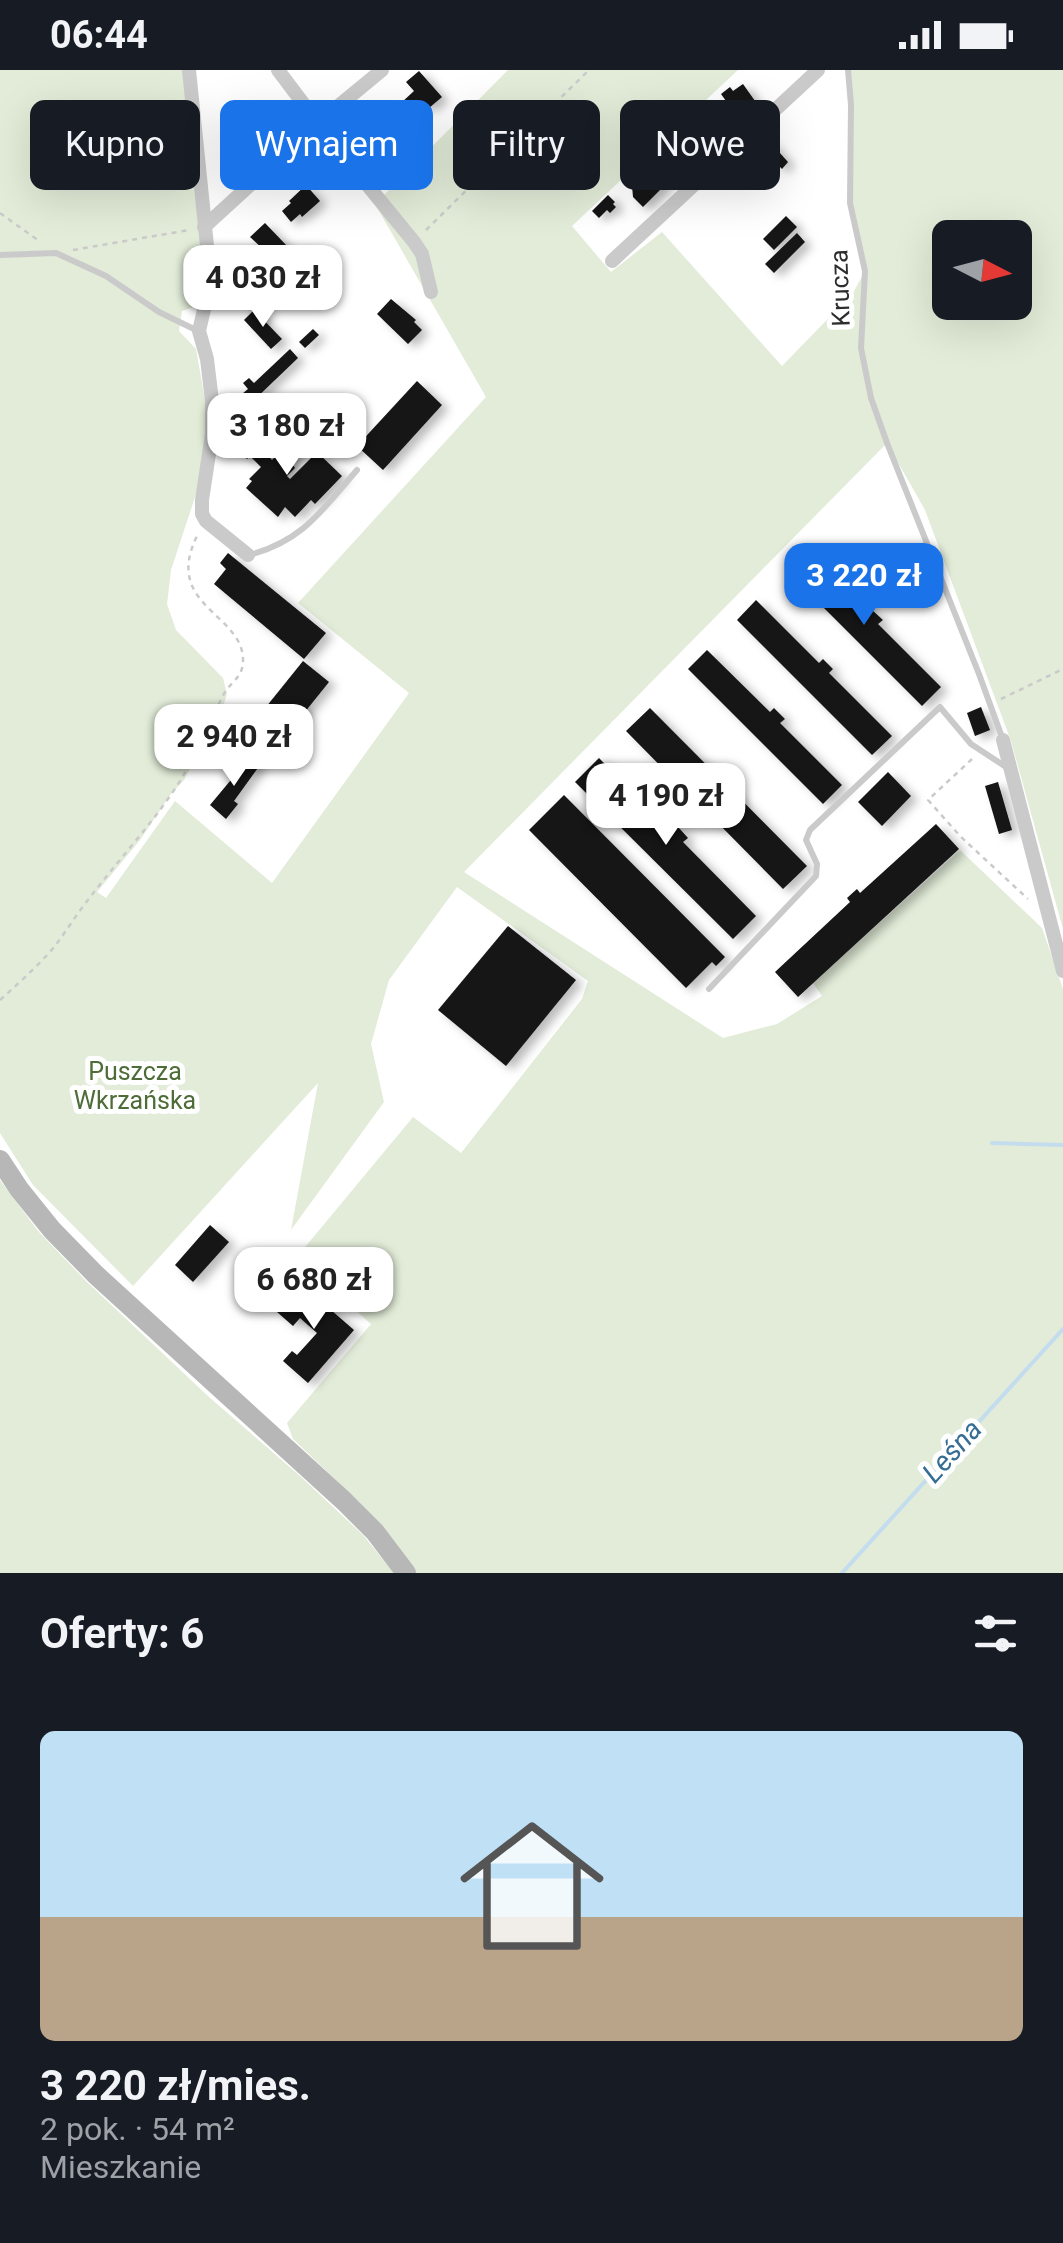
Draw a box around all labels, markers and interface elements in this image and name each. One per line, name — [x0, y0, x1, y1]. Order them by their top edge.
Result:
text: 06:44 — [50, 13, 148, 57]
chip: Kupno — [30, 100, 200, 190]
chip: Wynajem — [220, 100, 433, 190]
chip: Filtry — [453, 100, 600, 190]
chip: Nowe — [620, 100, 780, 190]
north arrow — [932, 220, 1032, 320]
map controls — [932, 220, 1032, 320]
pin: 4 030 zł — [160, 245, 366, 330]
street label: Krucza — [824, 249, 856, 327]
text: 4 030 zł — [205, 258, 321, 296]
pin: 3 180 zł — [184, 393, 390, 478]
text: 3 180 zł — [229, 406, 345, 444]
pin: 3 220 zł — [761, 543, 967, 628]
text: 3 220 zł — [806, 556, 922, 594]
pin: 2 940 zł — [131, 704, 337, 789]
text: 2 940 zł — [176, 717, 292, 755]
pin: 4 190 zł — [563, 763, 769, 848]
text: 4 190 zł — [608, 776, 724, 814]
park label: Puszcza Wkrzańska — [74, 1057, 196, 1115]
pin: 6 680 zł — [211, 1247, 417, 1332]
text: 6 680 zł — [256, 1260, 372, 1298]
water label: Leśna — [915, 1413, 989, 1489]
icon: filters — [968, 1606, 1023, 1661]
text: Oferty: 6 — [40, 1609, 204, 1658]
icon: home — [442, 1796, 622, 1976]
text: 3 220 zł/mies. — [40, 2061, 311, 2110]
text: 2 pok. · 54 m² — [40, 2110, 235, 2148]
text: Mieszkanie — [40, 2148, 201, 2186]

